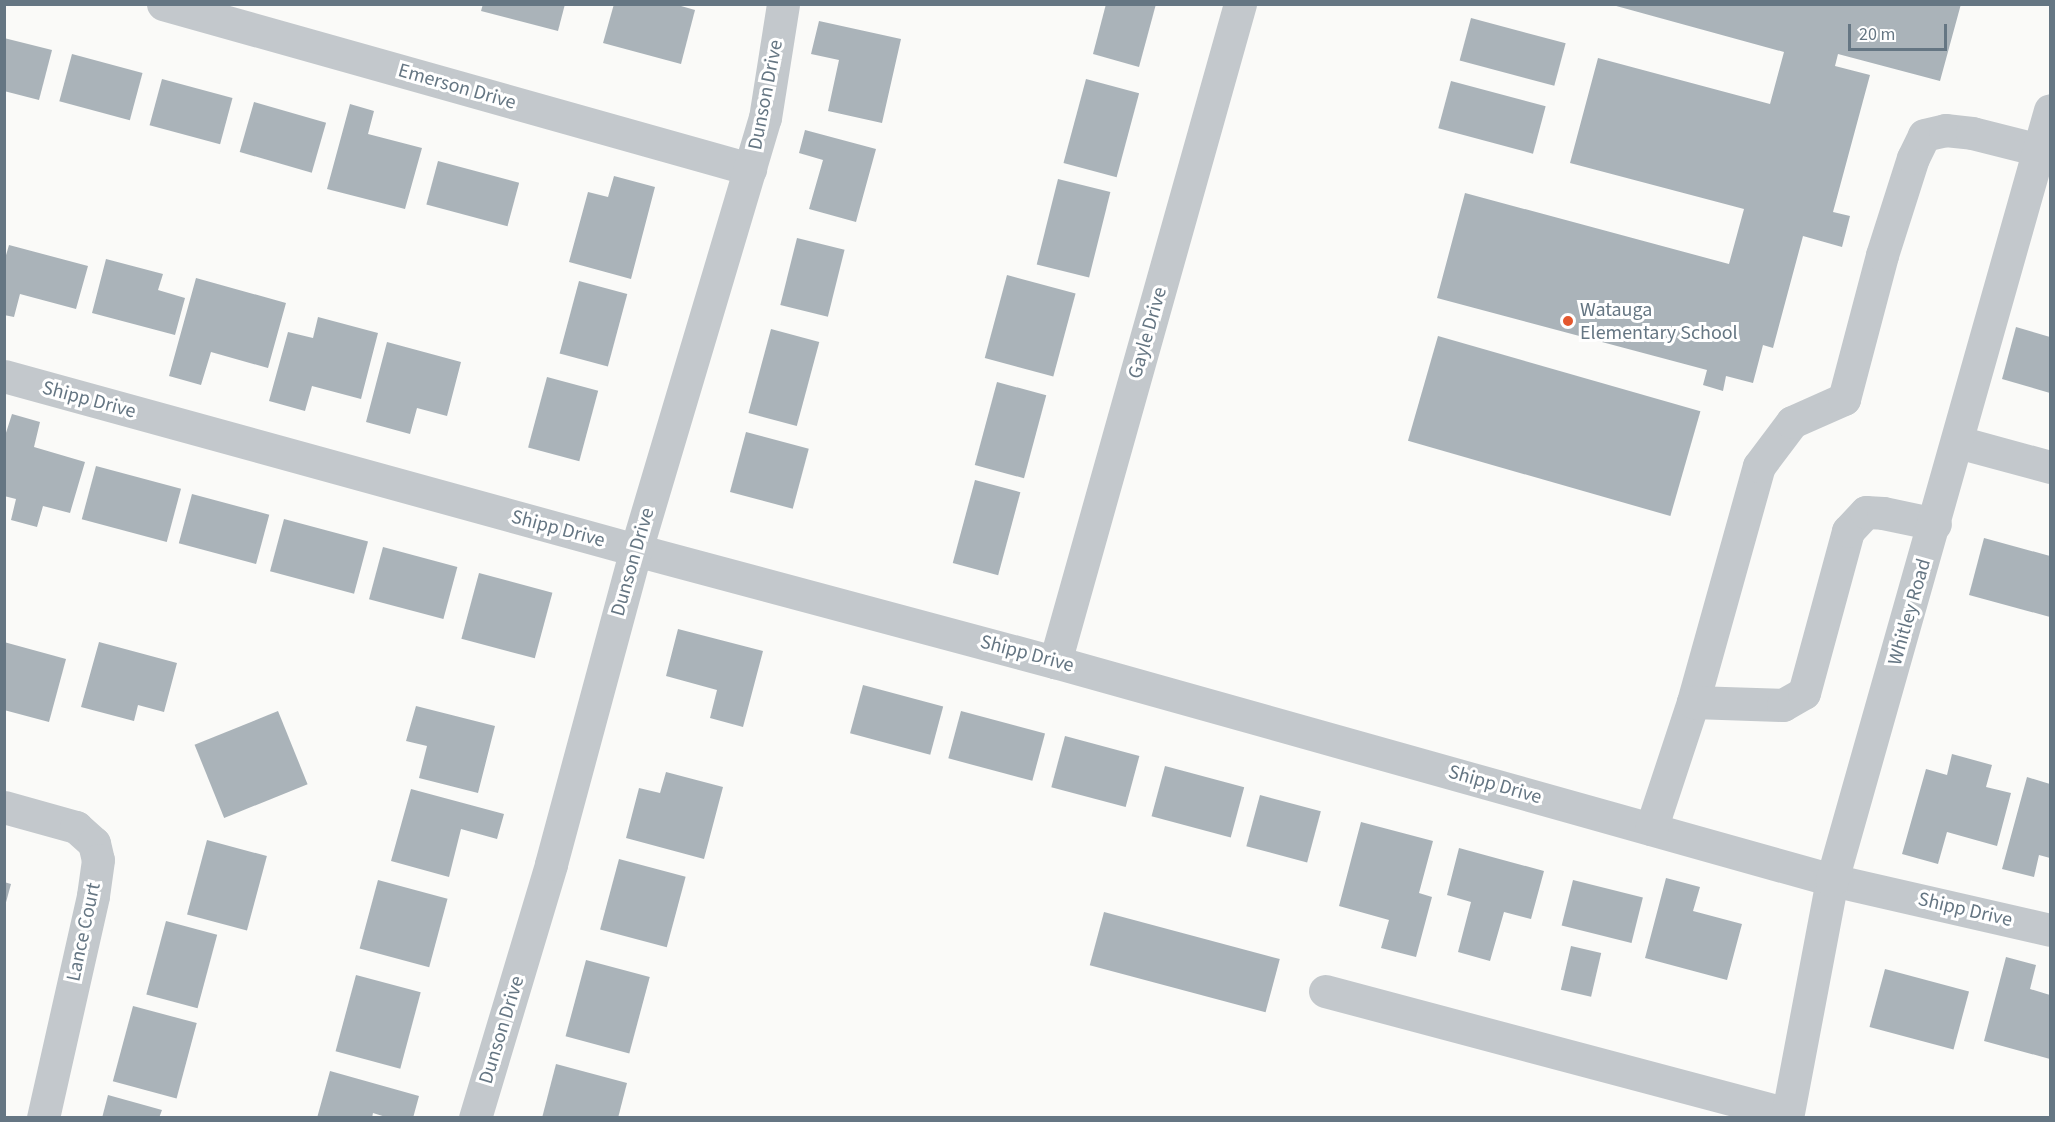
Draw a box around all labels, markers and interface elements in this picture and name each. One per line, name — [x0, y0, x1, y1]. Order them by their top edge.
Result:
scale bar — [1851, 12, 1950, 50]
text: 20 m — [1859, 22, 1895, 47]
street label: Dunson Drive — [744, 38, 788, 152]
street label: Emerson Drive — [395, 59, 519, 115]
street label: Gayle Drive — [1123, 284, 1173, 382]
place label: Watauga Elementary School — [1580, 298, 1738, 345]
marker: Watauga Elementary School — [1561, 314, 1575, 328]
street label: Shipp Drive — [40, 376, 138, 424]
street label: Shipp Drive — [509, 505, 607, 553]
street label: Dunson Drive — [606, 505, 660, 619]
street label: Whitley Road — [1883, 556, 1937, 668]
street label: Shipp Drive — [978, 630, 1076, 678]
street label: Shipp Drive — [1446, 760, 1544, 810]
street label: Lance Court — [62, 881, 106, 983]
street label: Shipp Drive — [1916, 888, 2014, 932]
street label: Dunson Drive — [474, 973, 530, 1087]

